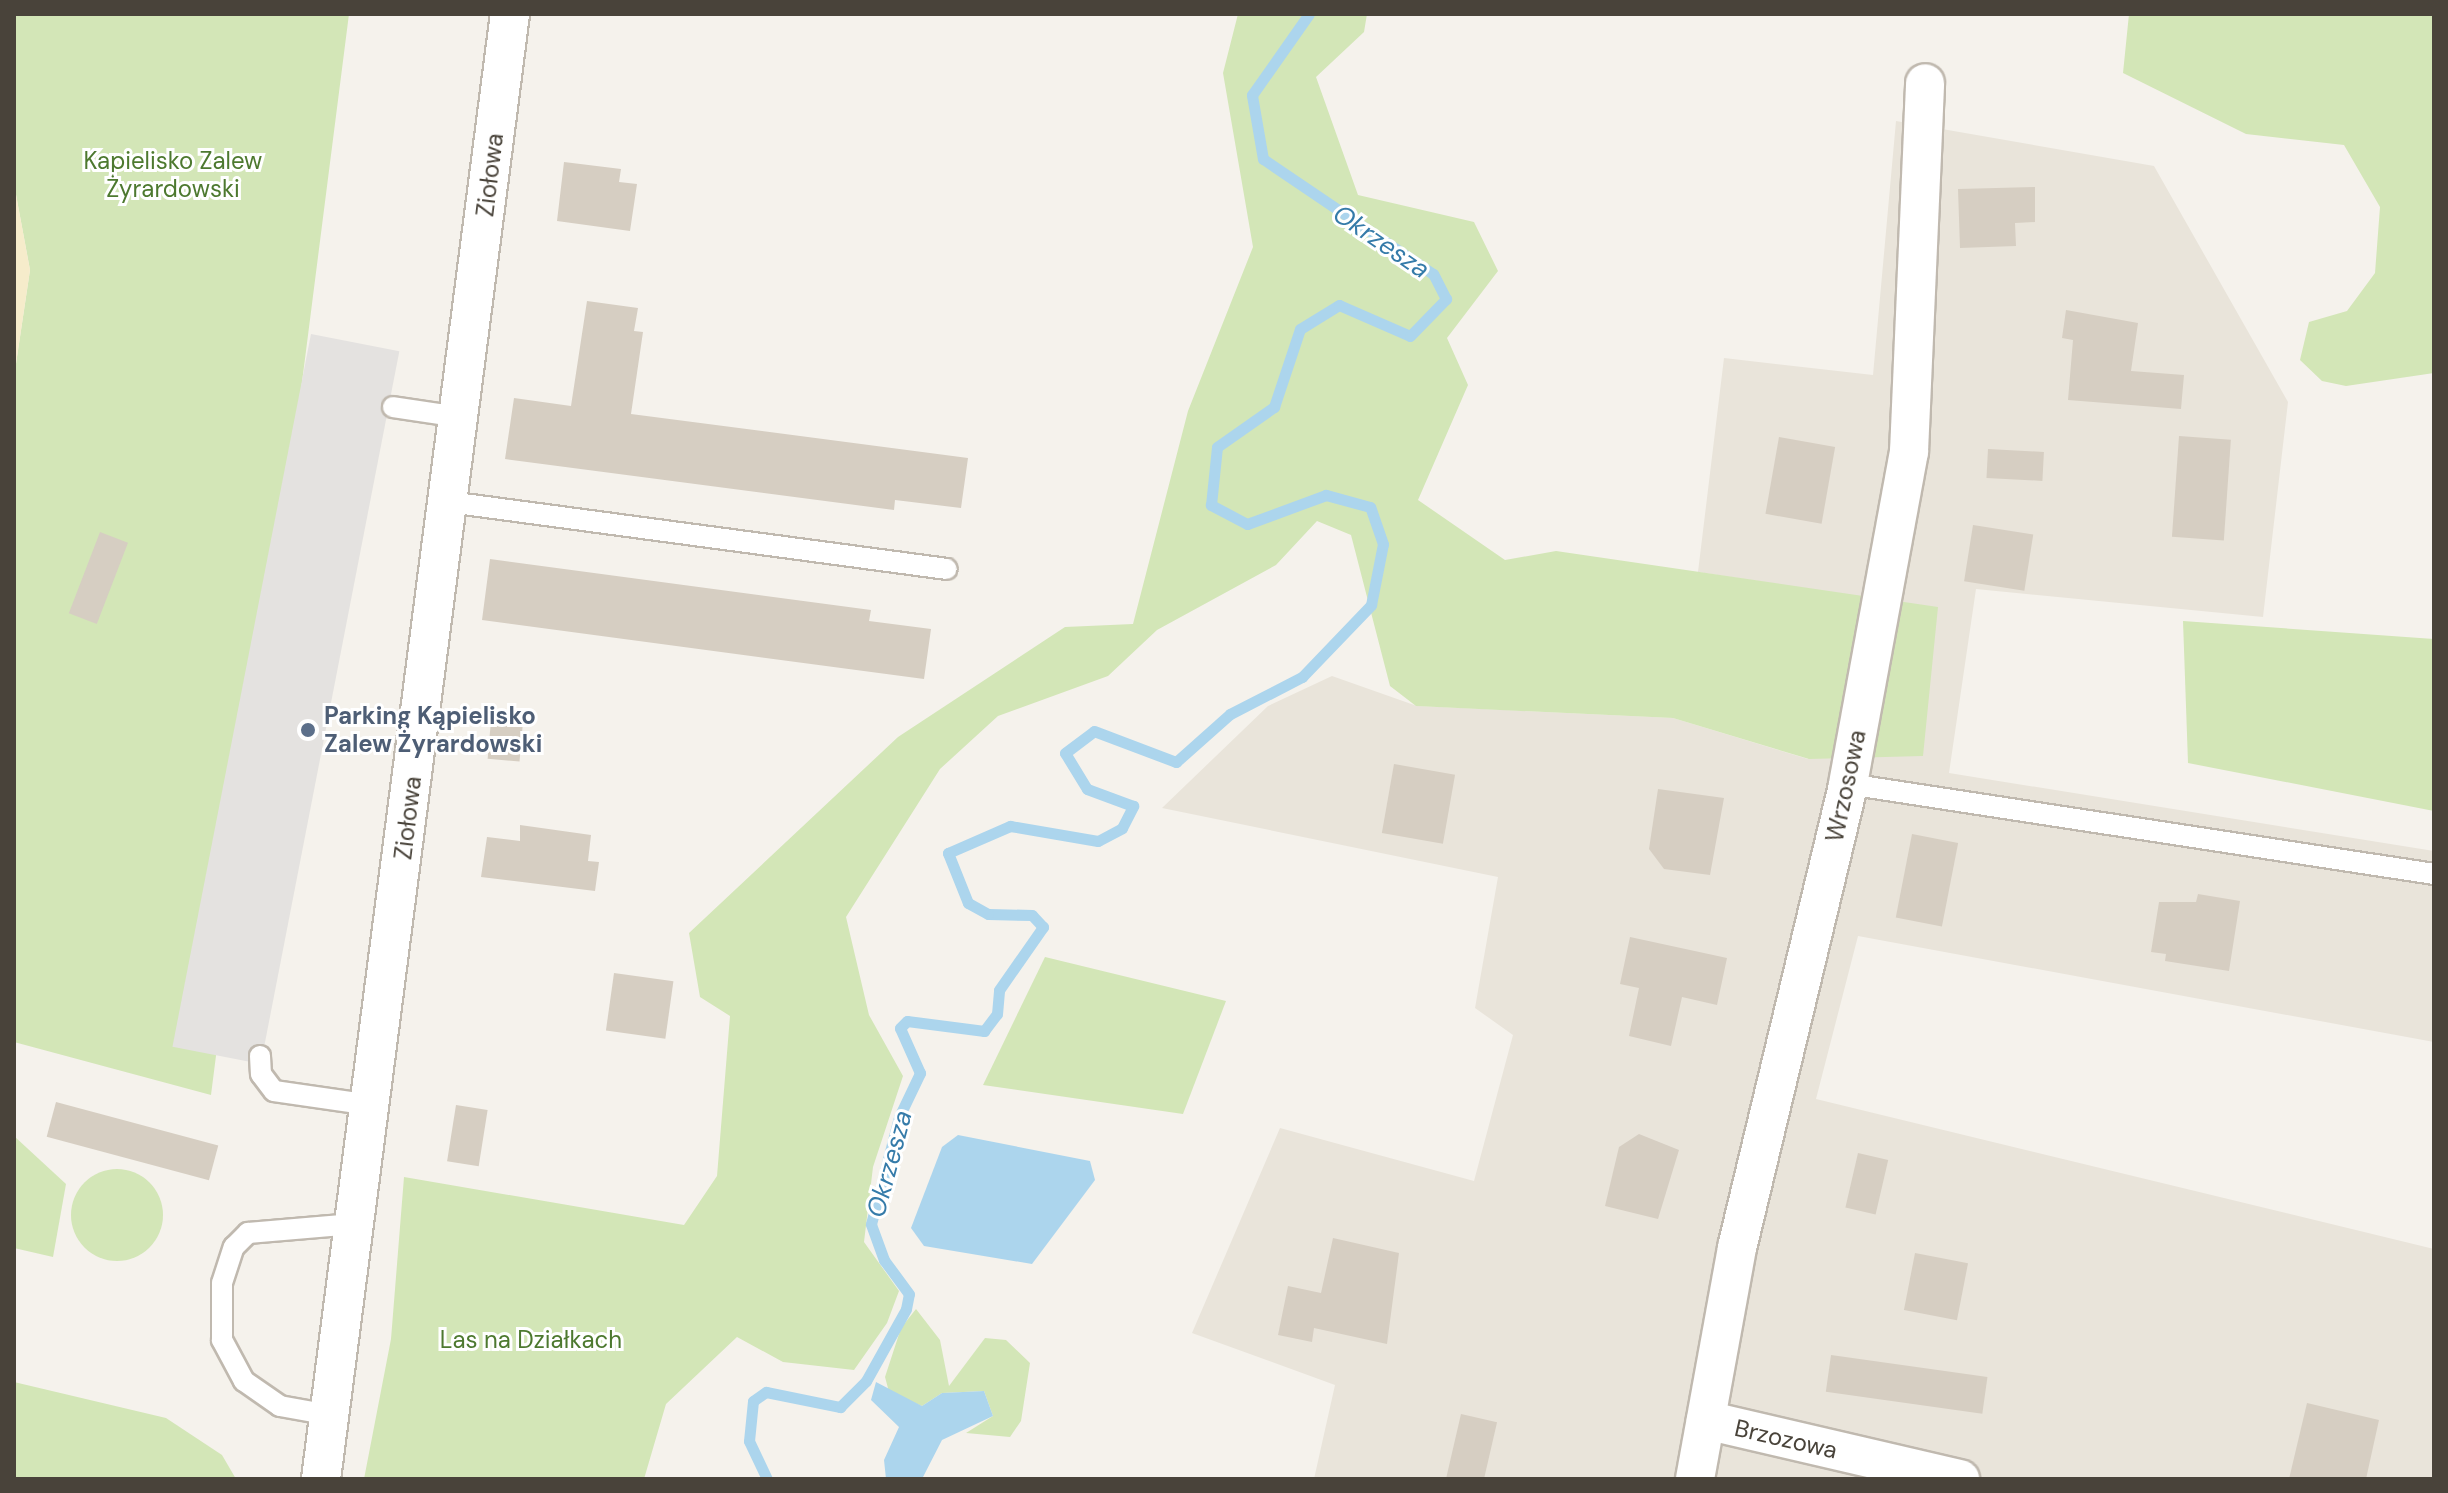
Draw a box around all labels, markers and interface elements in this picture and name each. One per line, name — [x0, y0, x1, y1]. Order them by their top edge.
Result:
street label: Ziołowa — [471, 132, 509, 218]
park label: Kapielisko Zalew Żyrardowski — [84, 147, 262, 203]
water label: Okrzesza — [1327, 198, 1435, 286]
place label: Parking Kąpielisko Zalew Żyrardowski — [324, 702, 542, 758]
marker: Parking Kąpielisko Zalew Żyrardowski — [299, 721, 317, 739]
street label: Wrzosowa — [1820, 727, 1872, 845]
street label: Ziołowa — [389, 775, 427, 861]
water label: Okrzesza — [861, 1107, 919, 1221]
park label: Las na Działkach — [440, 1326, 622, 1354]
street label: Brzozowa — [1732, 1413, 1840, 1465]

